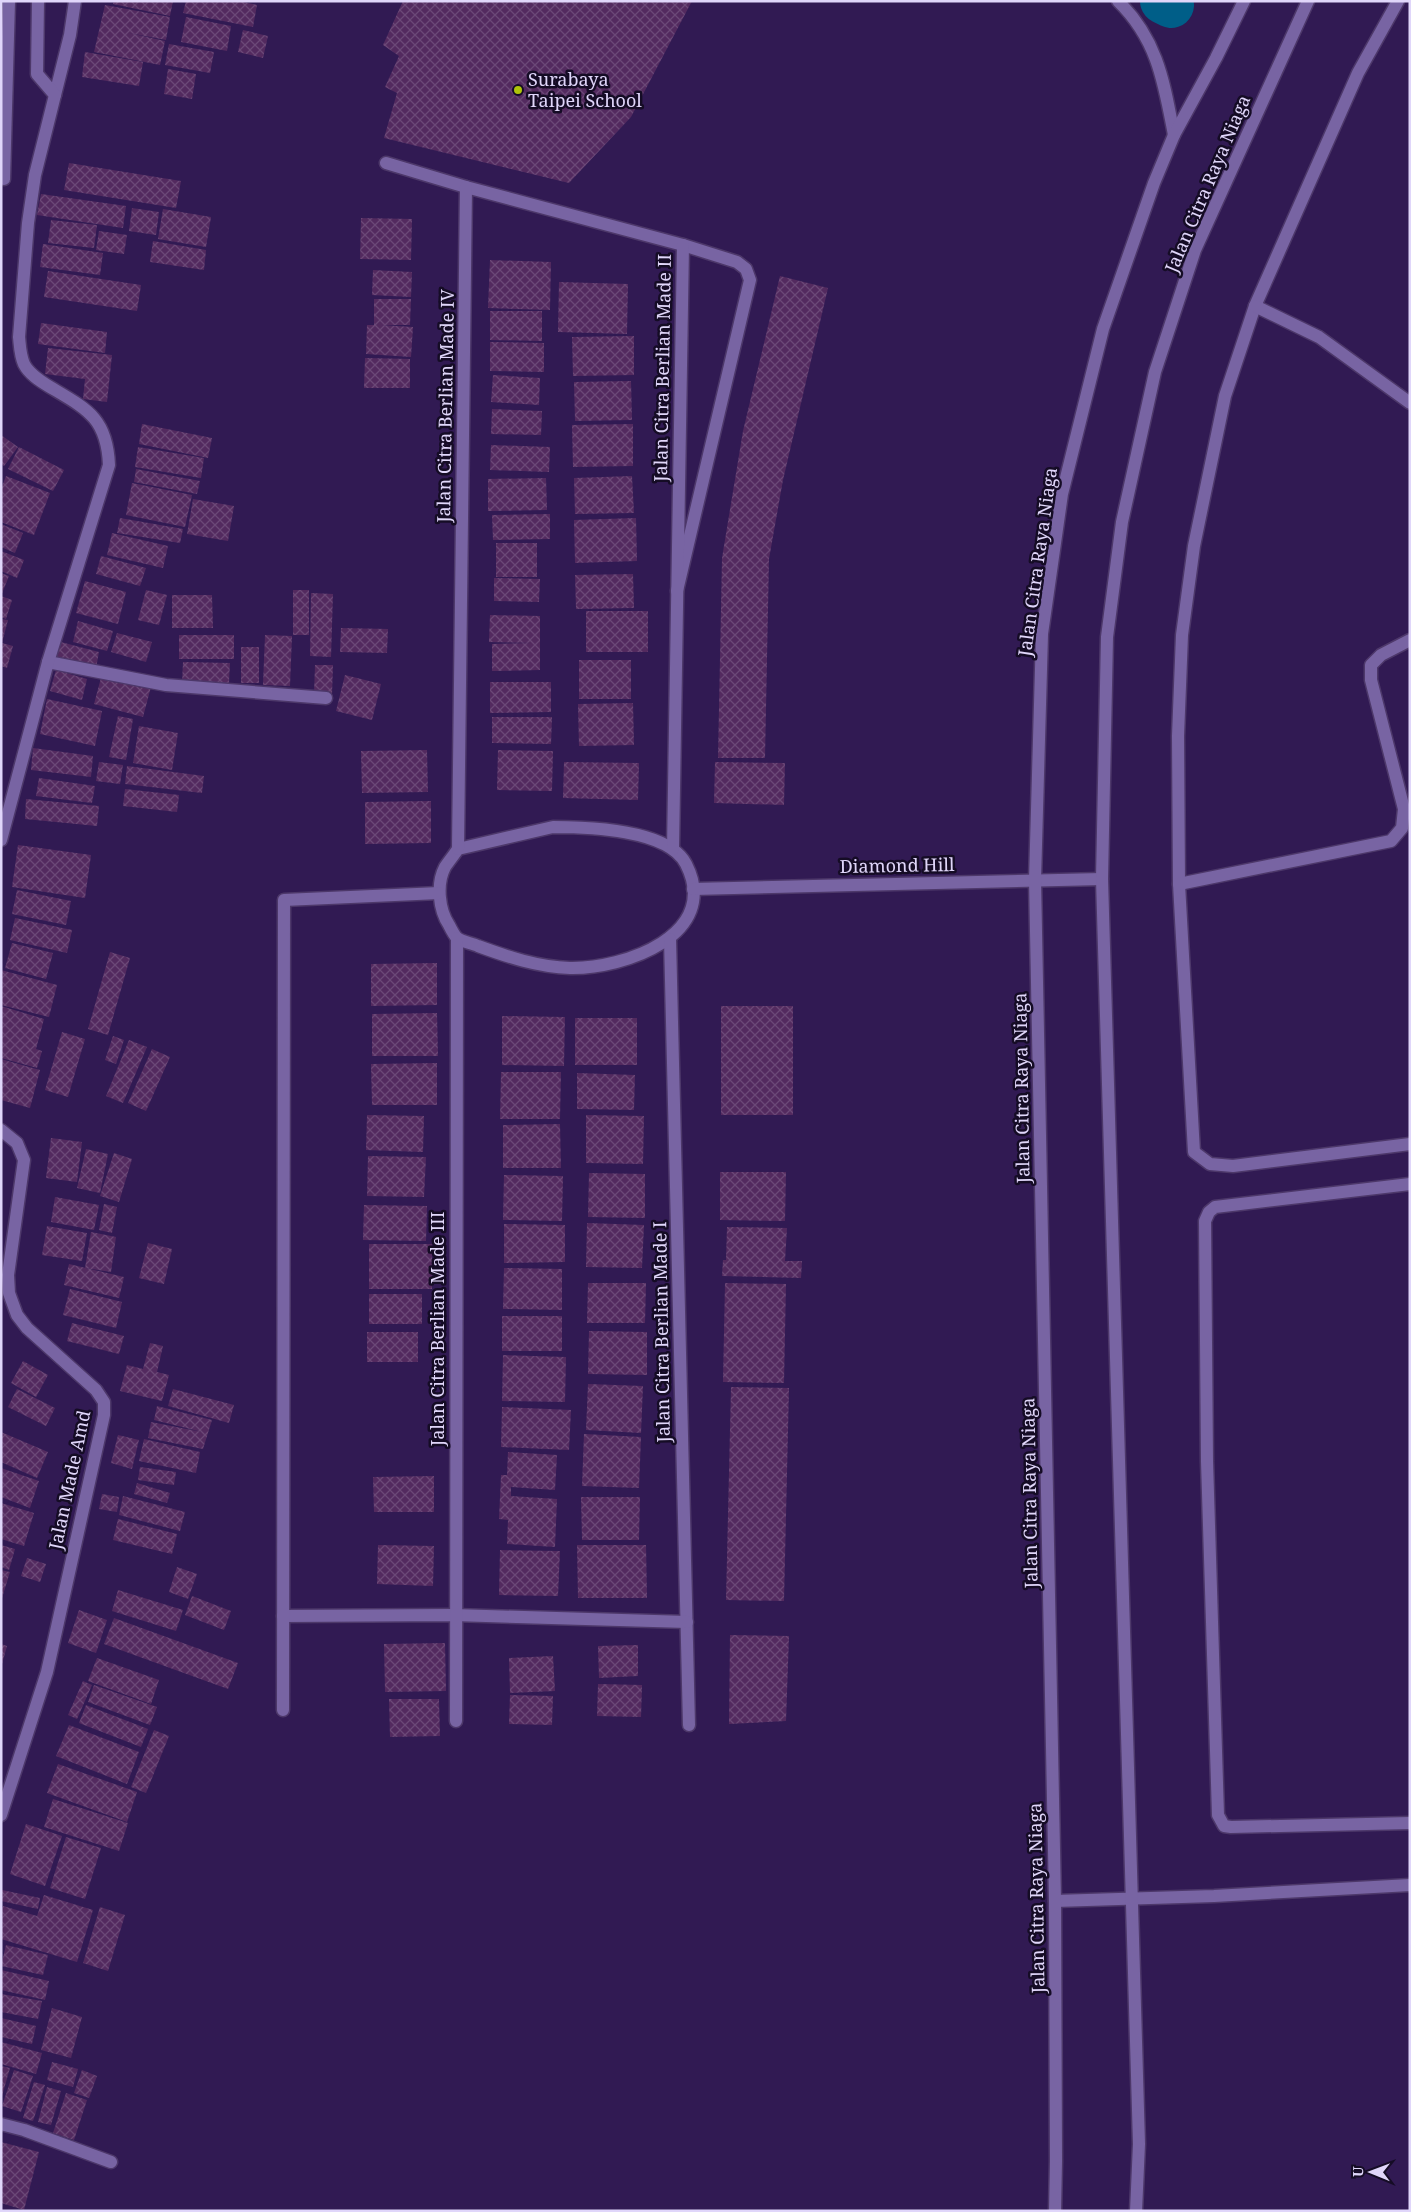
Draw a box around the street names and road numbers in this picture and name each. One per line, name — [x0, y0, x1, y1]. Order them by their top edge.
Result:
street label: Jalan Citra Raya Niaga — [1158, 91, 1255, 277]
street label: Jalan Citra Berlian Made II — [648, 254, 676, 483]
street label: Jalan Citra Berlian Made IV — [431, 288, 459, 524]
street label: Jalan Citra Raya Niaga — [1012, 466, 1062, 659]
street label: Diamond Hill — [839, 852, 955, 878]
street label: Jalan Citra Raya Niaga — [1007, 992, 1035, 1185]
street label: Jalan Citra Berlian Made III — [425, 1212, 449, 1447]
street label: Jalan Citra Berlian Made I — [647, 1221, 675, 1444]
street label: Jalan Citra Raya Niaga — [1015, 1397, 1043, 1590]
street label: Jalan Made Amd — [42, 1408, 95, 1553]
street label: Jalan Citra Raya Niaga — [1022, 1802, 1050, 1995]

